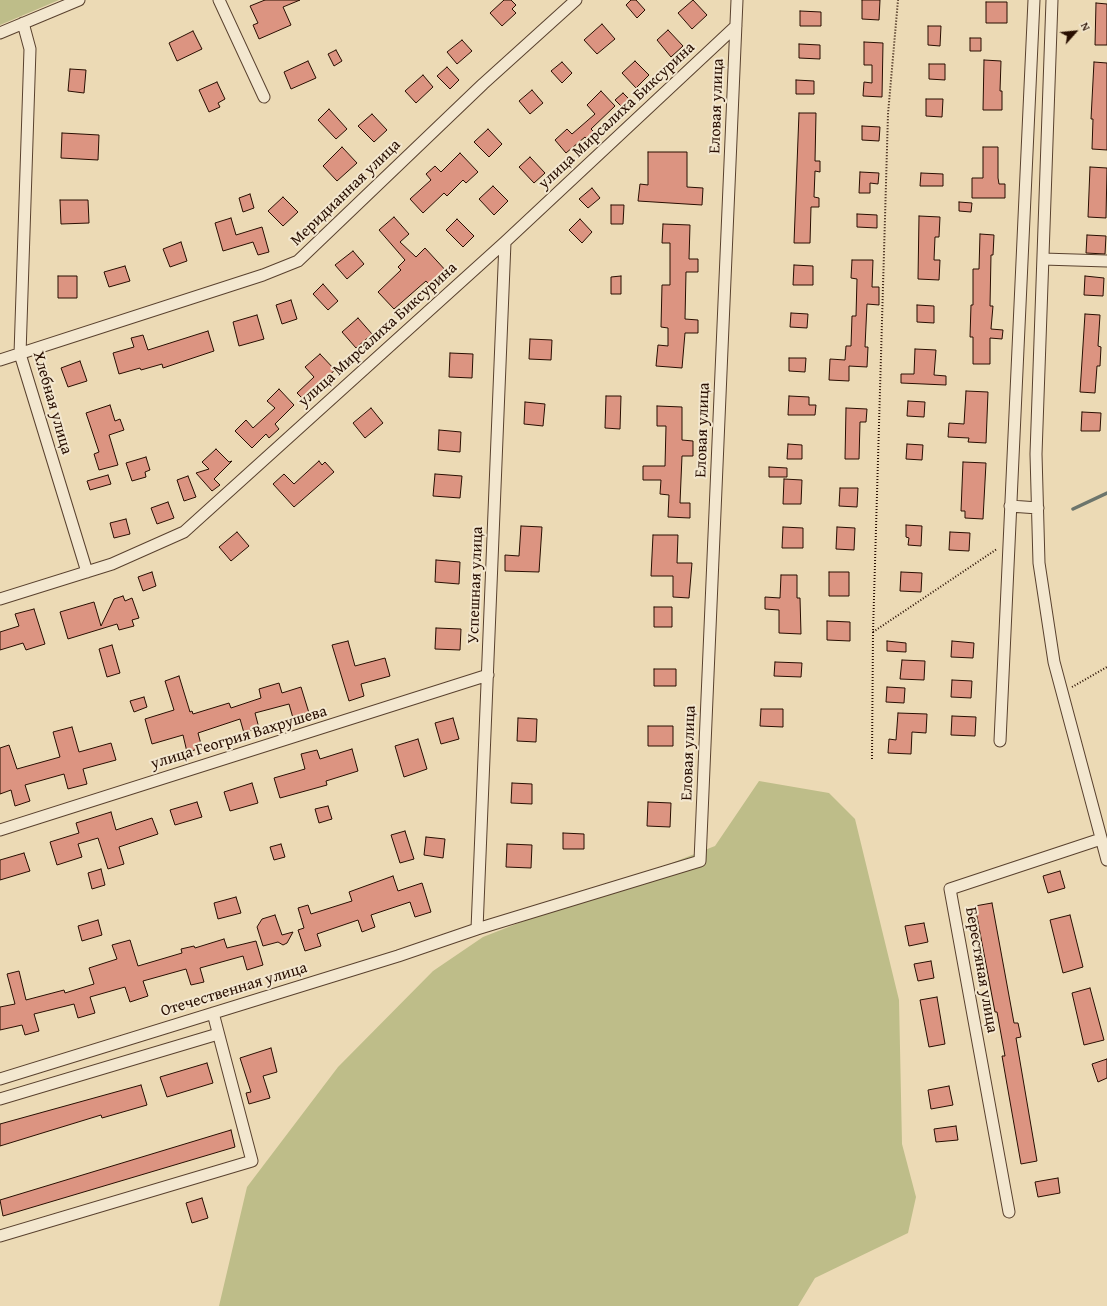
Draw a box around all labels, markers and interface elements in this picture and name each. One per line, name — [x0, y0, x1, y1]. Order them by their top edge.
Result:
north arrow — [1055, 12, 1095, 52]
text: N — [1077, 20, 1094, 33]
street label: улица Мирсалиха Биксурина — [535, 38, 699, 194]
street label: Еловая улица — [706, 58, 728, 154]
street label: Меридианная улица — [287, 136, 405, 250]
street label: улица Мирсалиха Биксурина — [295, 259, 461, 411]
street label: Хлебная улица — [28, 349, 76, 457]
street label: Еловая улица — [692, 382, 714, 478]
street label: Успешная улица — [464, 526, 488, 644]
street label: улица Геогрия Вахрушева — [149, 702, 329, 774]
street label: Еловая улица — [678, 705, 700, 801]
street label: Берестяная улица — [960, 906, 1002, 1034]
street label: Отечественная улица — [158, 959, 310, 1021]

